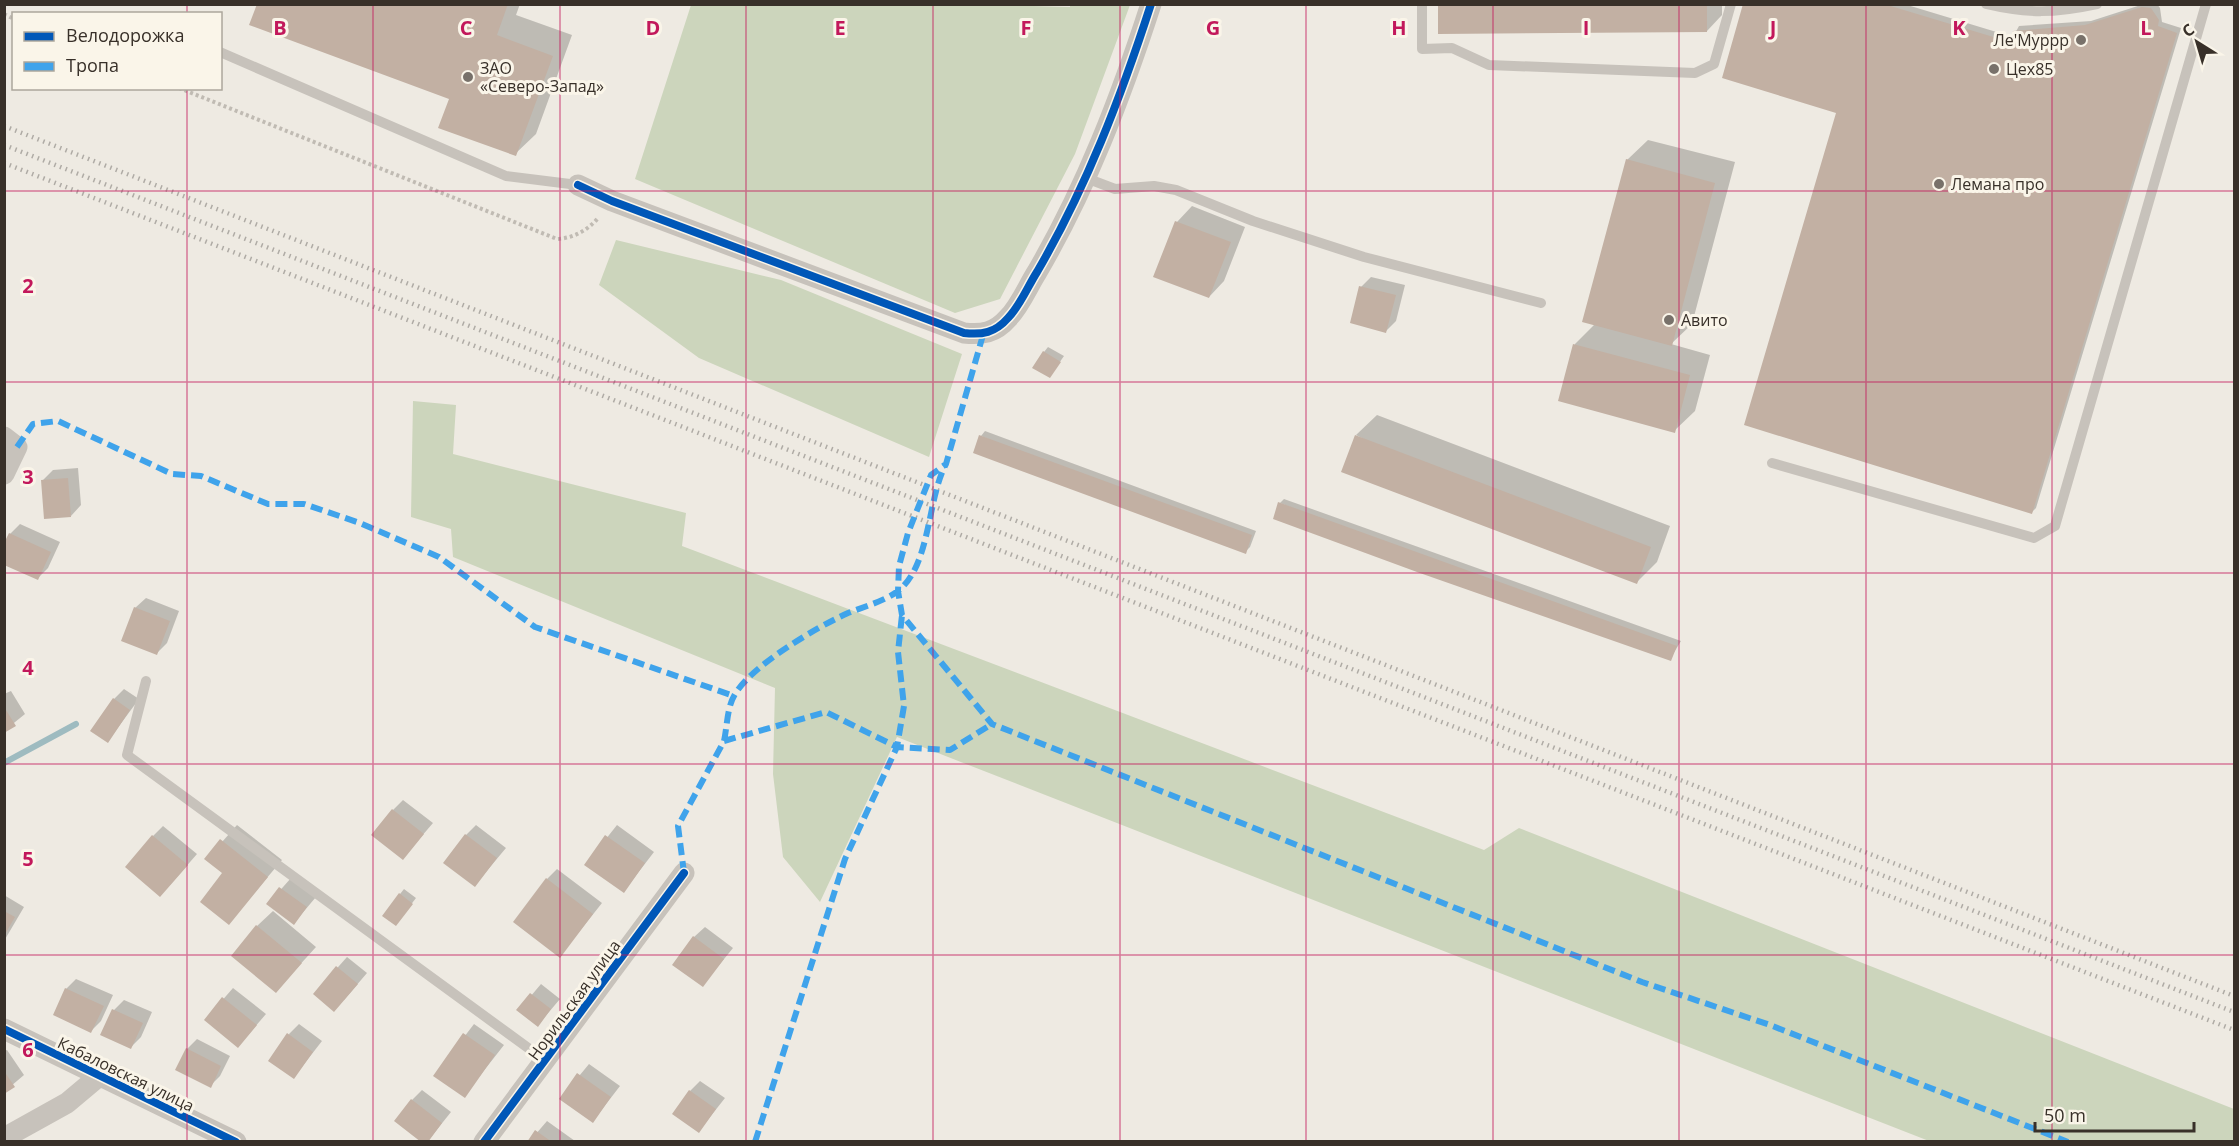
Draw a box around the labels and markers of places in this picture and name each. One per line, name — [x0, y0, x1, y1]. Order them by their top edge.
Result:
place label: Ле'Муррр — [1993, 29, 2069, 51]
marker: Ле'Муррр — [2074, 33, 2088, 47]
place label: ЗАО «Северо-Запад» — [480, 57, 604, 97]
place label: Цех85 — [2006, 58, 2053, 80]
marker: Цех85 — [1987, 62, 2001, 76]
marker: ЗАО «Северо-Запад» — [461, 70, 475, 84]
place label: Лемана про — [1951, 173, 2044, 195]
marker: Лемана про — [1932, 177, 1946, 191]
place label: Авито — [1681, 309, 1728, 331]
marker: Авито — [1662, 313, 1676, 327]

